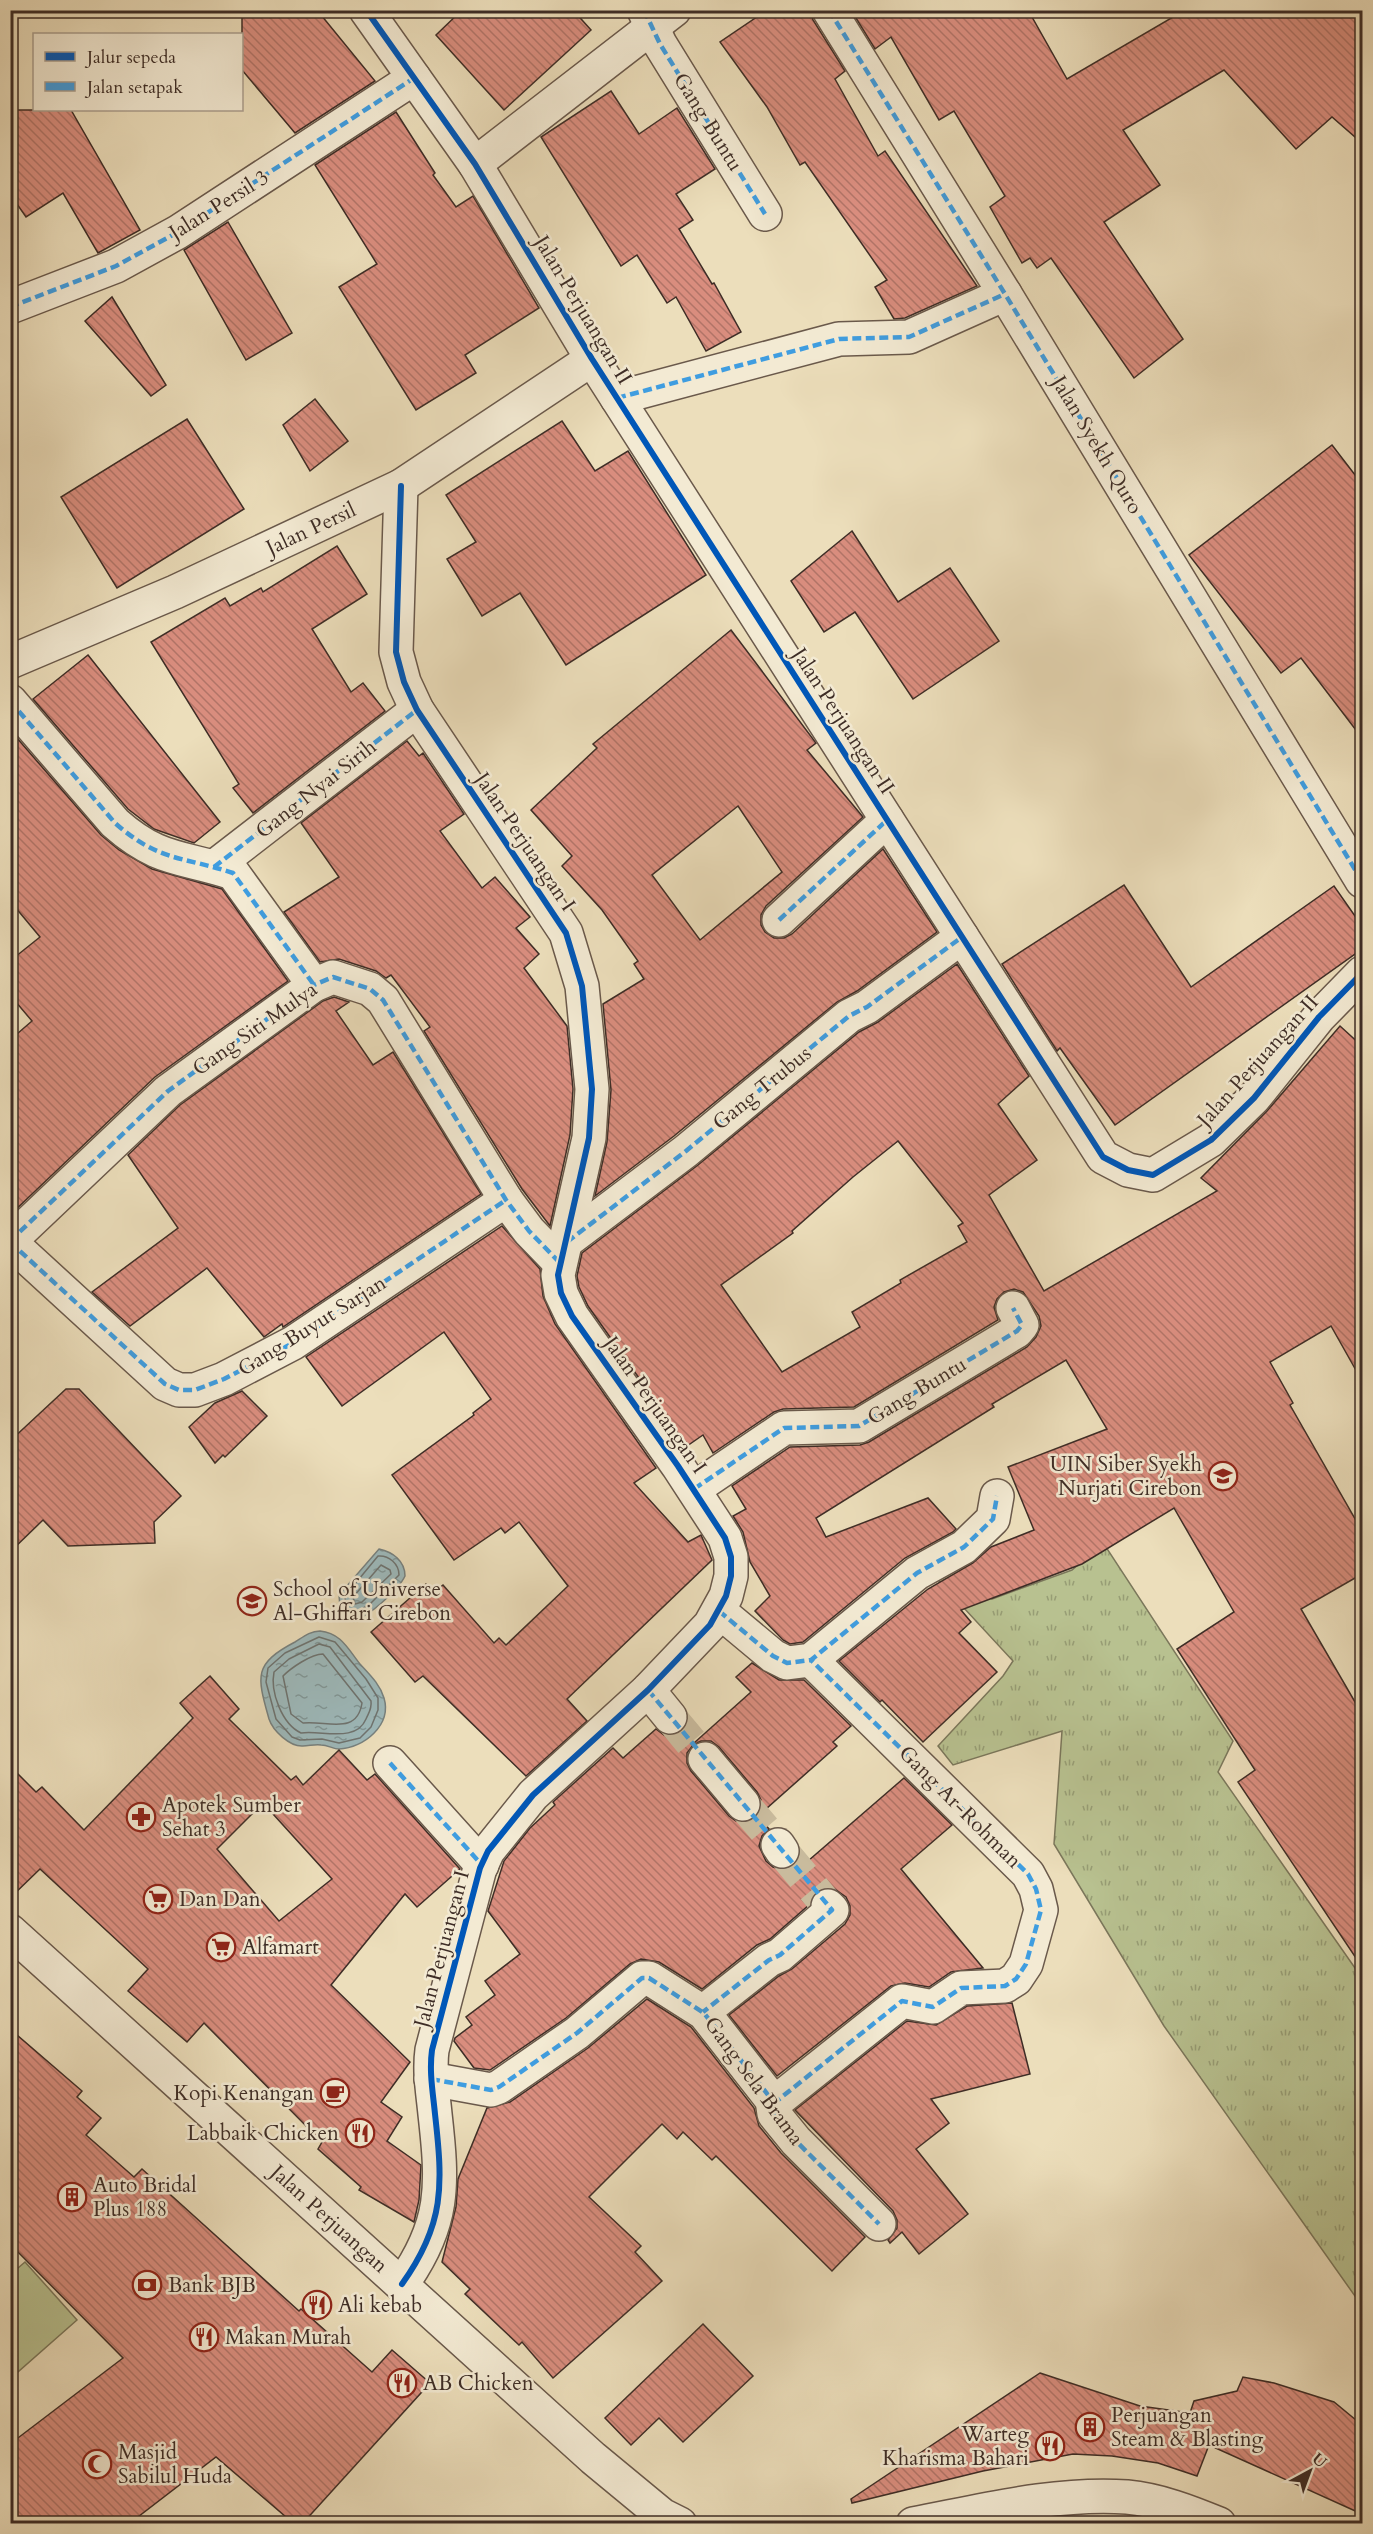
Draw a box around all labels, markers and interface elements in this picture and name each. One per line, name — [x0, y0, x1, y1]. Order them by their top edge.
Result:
legend — [33, 33, 243, 111]
text: Jalur sepeda — [84, 45, 176, 70]
street label: Gang Buntu — [666, 67, 750, 177]
text: Jalan setapak — [84, 75, 183, 100]
street label: Jalan Persil 3 — [161, 163, 274, 249]
street label: Jalan Perjuangan II — [526, 228, 639, 390]
street label: Jalan Syekh Quro — [1043, 368, 1150, 519]
street label: Jalan Persil — [259, 496, 361, 564]
street label: Jalan Perjuangan II — [783, 640, 901, 800]
street label: Gang Nyai Sirih — [249, 732, 383, 845]
street label: Jalan Perjuangan I — [466, 764, 582, 917]
street label: Gang Siti Mulya — [187, 975, 323, 1083]
street label: Jalan Perjuangan II — [1189, 989, 1325, 1136]
street label: Gang Trubus — [706, 1039, 818, 1137]
street label: Gang Buyut Sarjan — [232, 1269, 392, 1383]
street label: Jalan Perjuangan I — [595, 1328, 713, 1480]
street label: Gang Buntu — [862, 1350, 972, 1432]
place label: UIN Siber Syekh Nurjati Cirebon — [1050, 1450, 1202, 1503]
school or university icon: UIN Siber Syekh Nurjati Cirebon — [1207, 1460, 1239, 1492]
place label: School of Universe Al-Ghiffari Cirebon — [273, 1575, 451, 1628]
school or university icon: School of Universe Al-Ghiffari Cirebon — [236, 1585, 268, 1617]
street label: Gang Ar-Rohman — [892, 1739, 1028, 1875]
place label: Apotek Sumber Sehat 3 — [162, 1791, 301, 1844]
pharmacy icon: Apotek Sumber Sehat 3 — [125, 1801, 157, 1833]
street label: Jalan Perjuangan I — [406, 1867, 477, 2034]
supermarket icon: Dan Dan — [142, 1883, 174, 1915]
place label: Dan Dan — [179, 1885, 261, 1914]
supermarket icon: Alfamart — [205, 1931, 237, 1963]
place label: Alfamart — [242, 1933, 319, 1962]
street label: Gang Sela Brama — [697, 2011, 811, 2151]
cafe icon: Kopi Kenangan — [319, 2077, 351, 2109]
place label: Kopi Kenangan — [173, 2079, 314, 2108]
restaurant icon: Labbaik Chicken — [344, 2117, 376, 2149]
place label: Labbaik Chicken — [187, 2119, 339, 2148]
street label: Jalan Perjuangan — [262, 2156, 394, 2280]
place label: Auto Bridal Plus 188 — [93, 2171, 197, 2224]
building icon: Auto Bridal Plus 188 — [56, 2181, 88, 2213]
bank icon: Bank BJB — [131, 2269, 163, 2301]
place label: Bank BJB — [168, 2271, 256, 2300]
restaurant icon: Ali kebab — [301, 2289, 333, 2321]
place label: Ali kebab — [338, 2291, 422, 2320]
restaurant icon: Makan Murah — [188, 2321, 220, 2353]
place label: Makan Murah — [225, 2323, 352, 2352]
restaurant icon: AB Chicken — [386, 2367, 418, 2399]
place label: AB Chicken — [423, 2369, 534, 2398]
place label: Perjuangan Steam & Blasting — [1111, 2401, 1264, 2454]
building icon: Perjuangan Steam & Blasting — [1074, 2411, 1106, 2443]
place label: Warteg Kharisma Bahari — [882, 2420, 1029, 2473]
restaurant icon: Warteg Kharisma Bahari — [1034, 2430, 1066, 2462]
place label: Masjid Sabilul Huda — [118, 2438, 232, 2491]
north arrow — [1280, 2441, 1340, 2501]
mosque icon: Masjid Sabilul Huda — [81, 2448, 113, 2480]
text: U — [1307, 2448, 1331, 2473]

